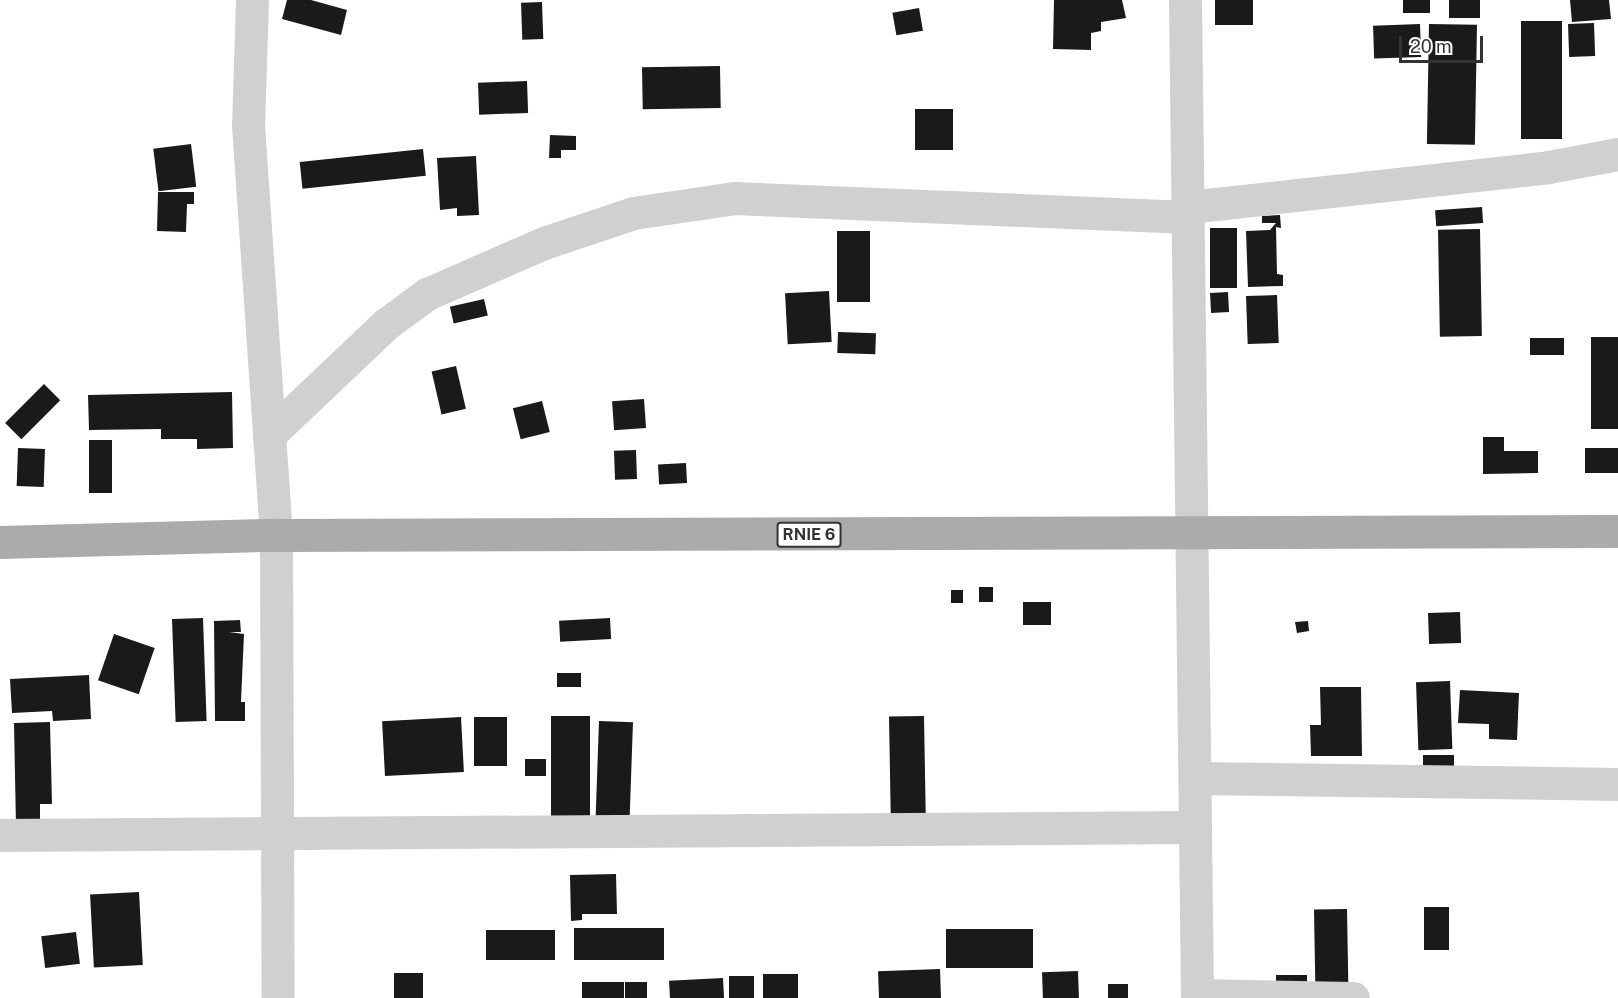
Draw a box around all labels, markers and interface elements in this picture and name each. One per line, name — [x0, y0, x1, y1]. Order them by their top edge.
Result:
scale bar — [1402, 24, 1486, 62]
text: 20 m — [1410, 36, 1452, 57]
road number: RNIE 6 — [776, 522, 842, 548]

